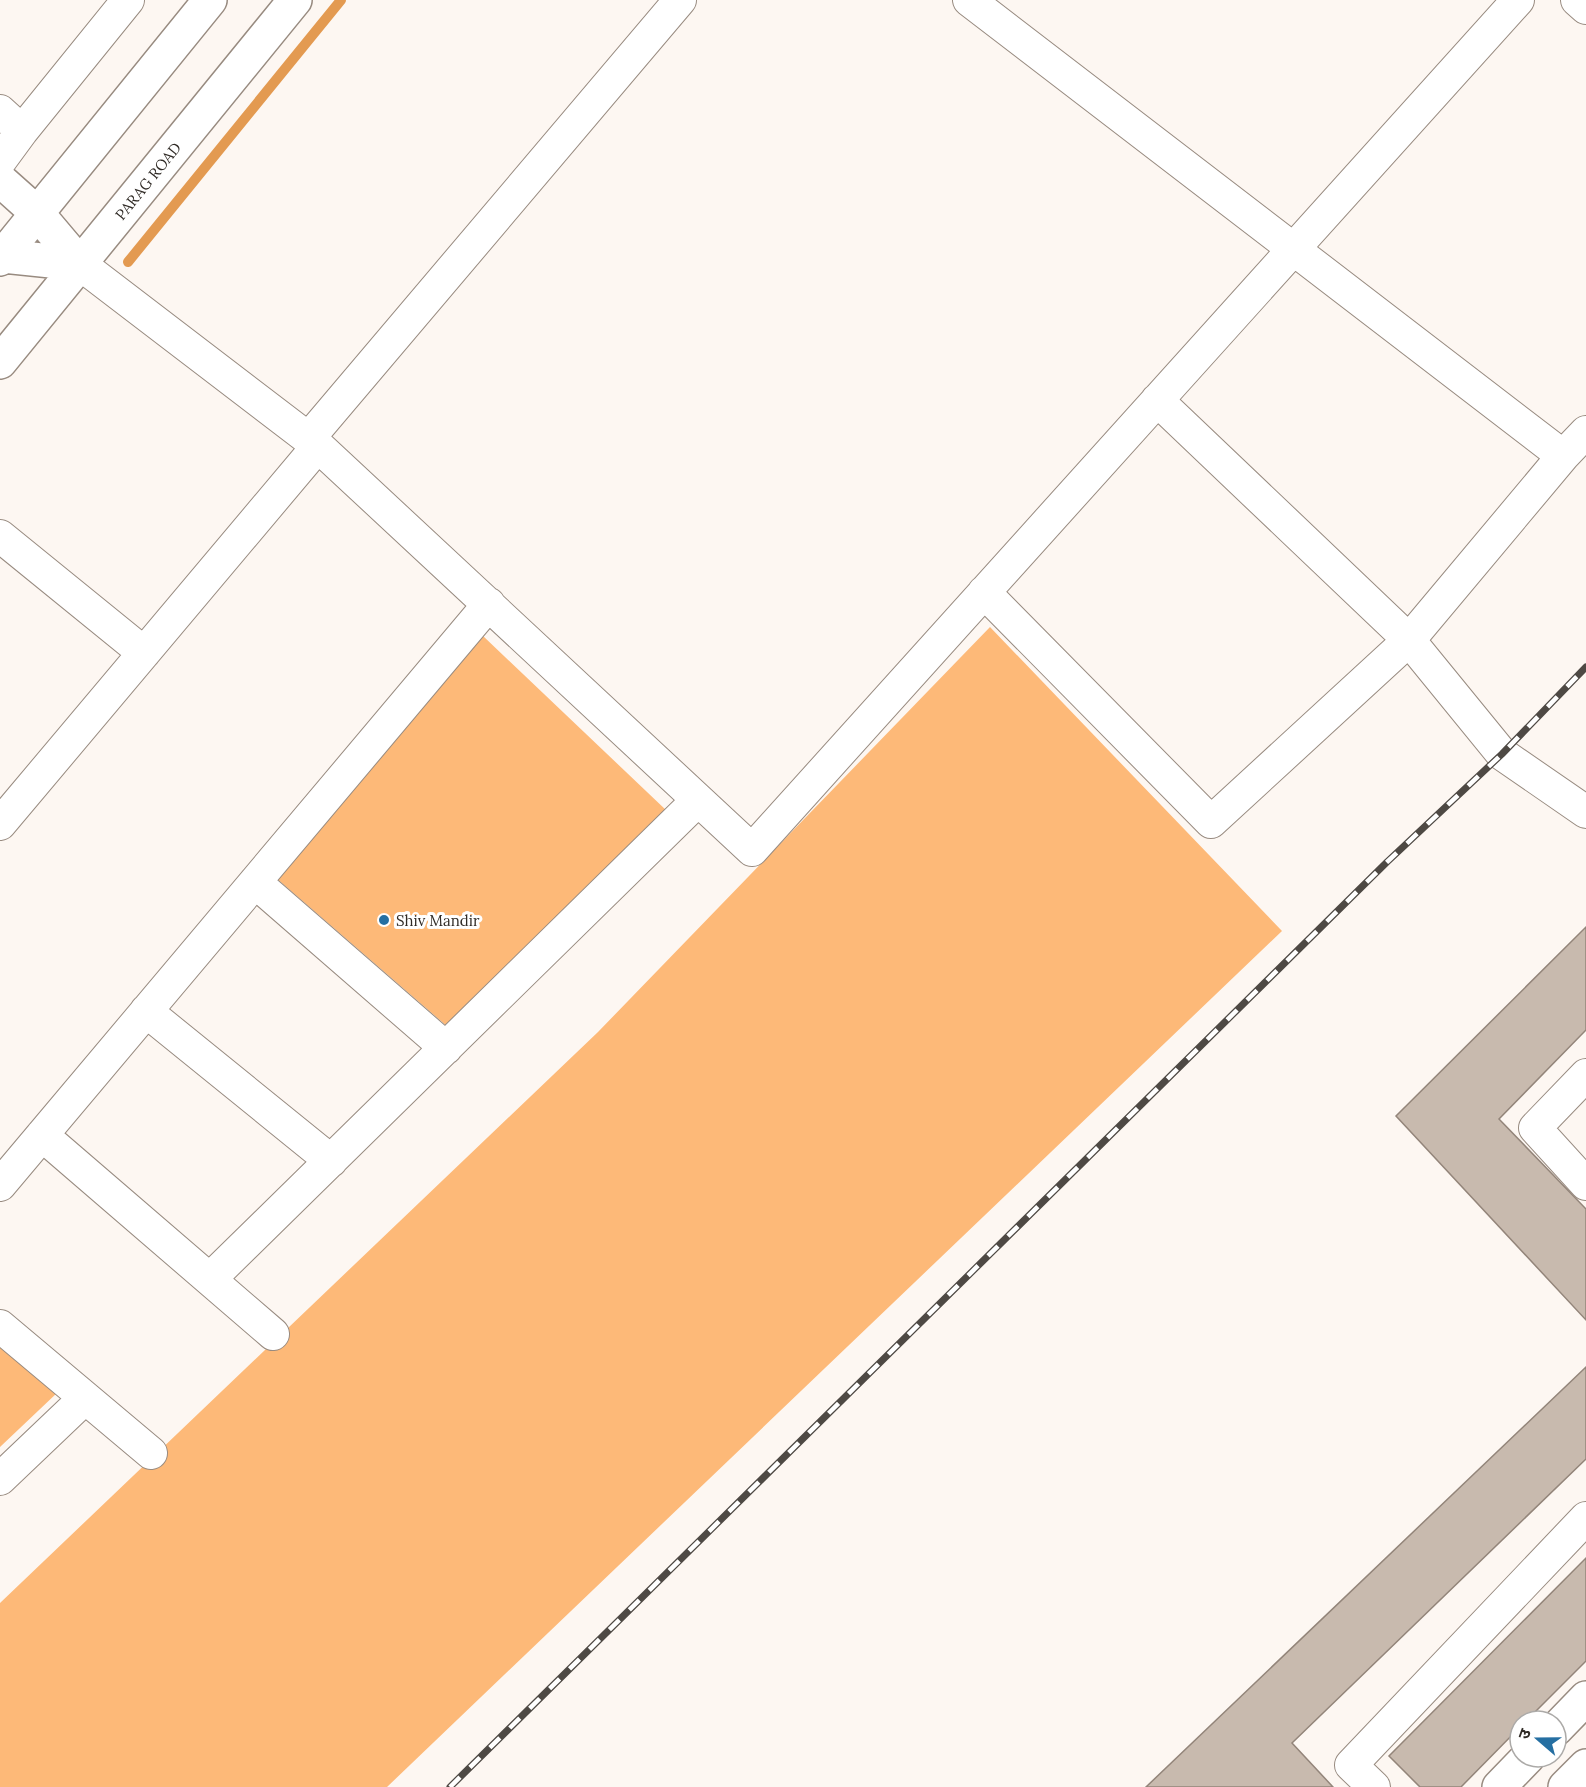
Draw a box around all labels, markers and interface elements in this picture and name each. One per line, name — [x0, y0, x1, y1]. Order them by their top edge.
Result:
street label: PARAG ROAD — [111, 138, 185, 224]
place label: Shiv Mandir — [396, 911, 480, 930]
marker: Shiv Mandir — [377, 913, 391, 927]
north arrow — [1508, 1709, 1568, 1769]
text: उ — [1513, 1725, 1535, 1742]

